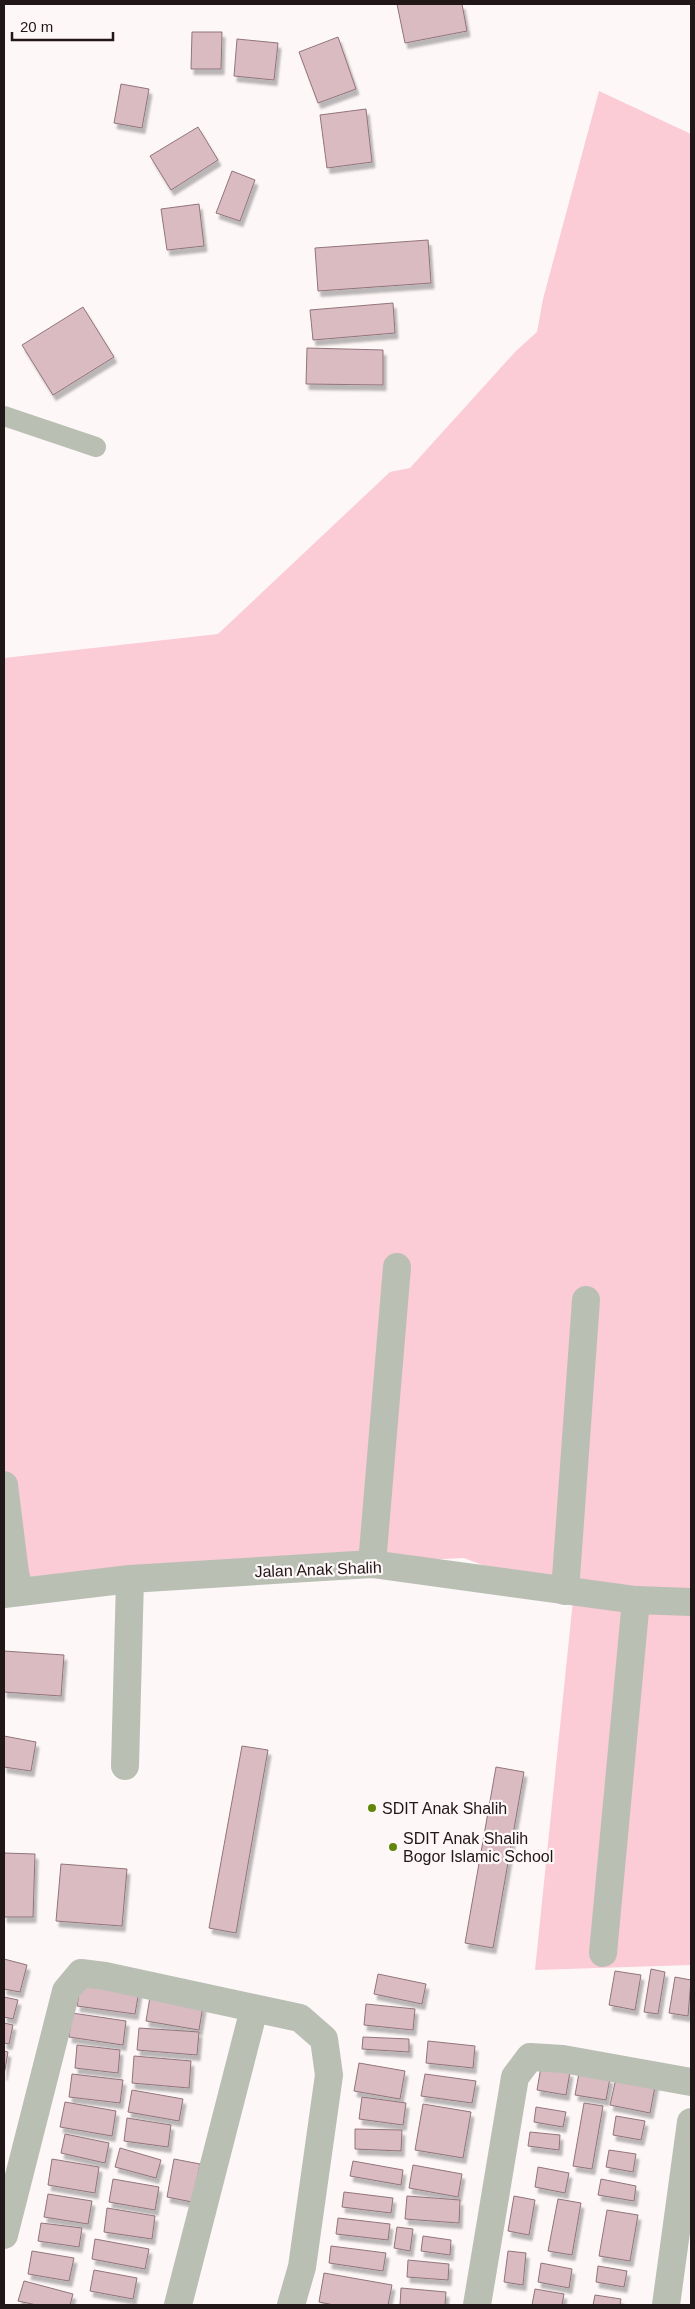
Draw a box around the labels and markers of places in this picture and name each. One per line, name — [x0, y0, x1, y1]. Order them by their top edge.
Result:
place label: SDIT Anak Shalih — [382, 1800, 507, 1817]
marker: SDIT Anak Shalih — [366, 1802, 378, 1814]
place label: SDIT Anak Shalih Bogor Islamic School — [403, 1830, 553, 1865]
marker: SDIT Anak Shalih Bogor Islamic School — [387, 1841, 399, 1853]

